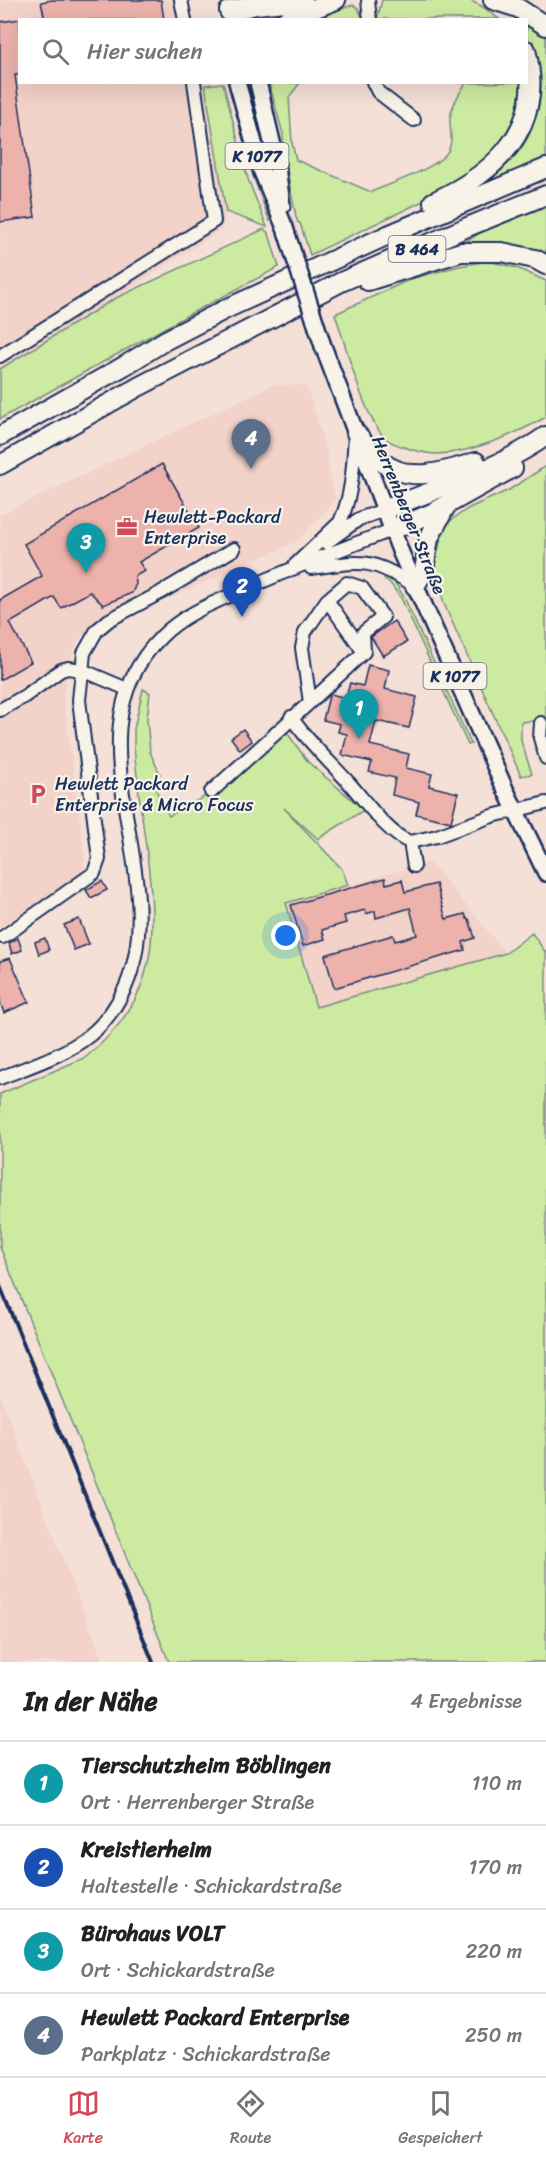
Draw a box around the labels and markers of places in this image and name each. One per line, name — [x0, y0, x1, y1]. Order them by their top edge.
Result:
pin: 4 — [232, 420, 270, 469]
place label: Hewlett-Packard Enterprise — [144, 501, 282, 554]
office icon: Hewlett-Packard Enterprise — [115, 515, 139, 539]
pin: 3 — [66, 524, 106, 573]
pin: 2 — [222, 568, 262, 617]
pin: 1 — [340, 690, 378, 739]
place label: Hewlett Packard Enterprise & Micro Focus — [55, 768, 254, 821]
parking icon: Hewlett Packard Enterprise & Micro Focus — [26, 782, 50, 806]

